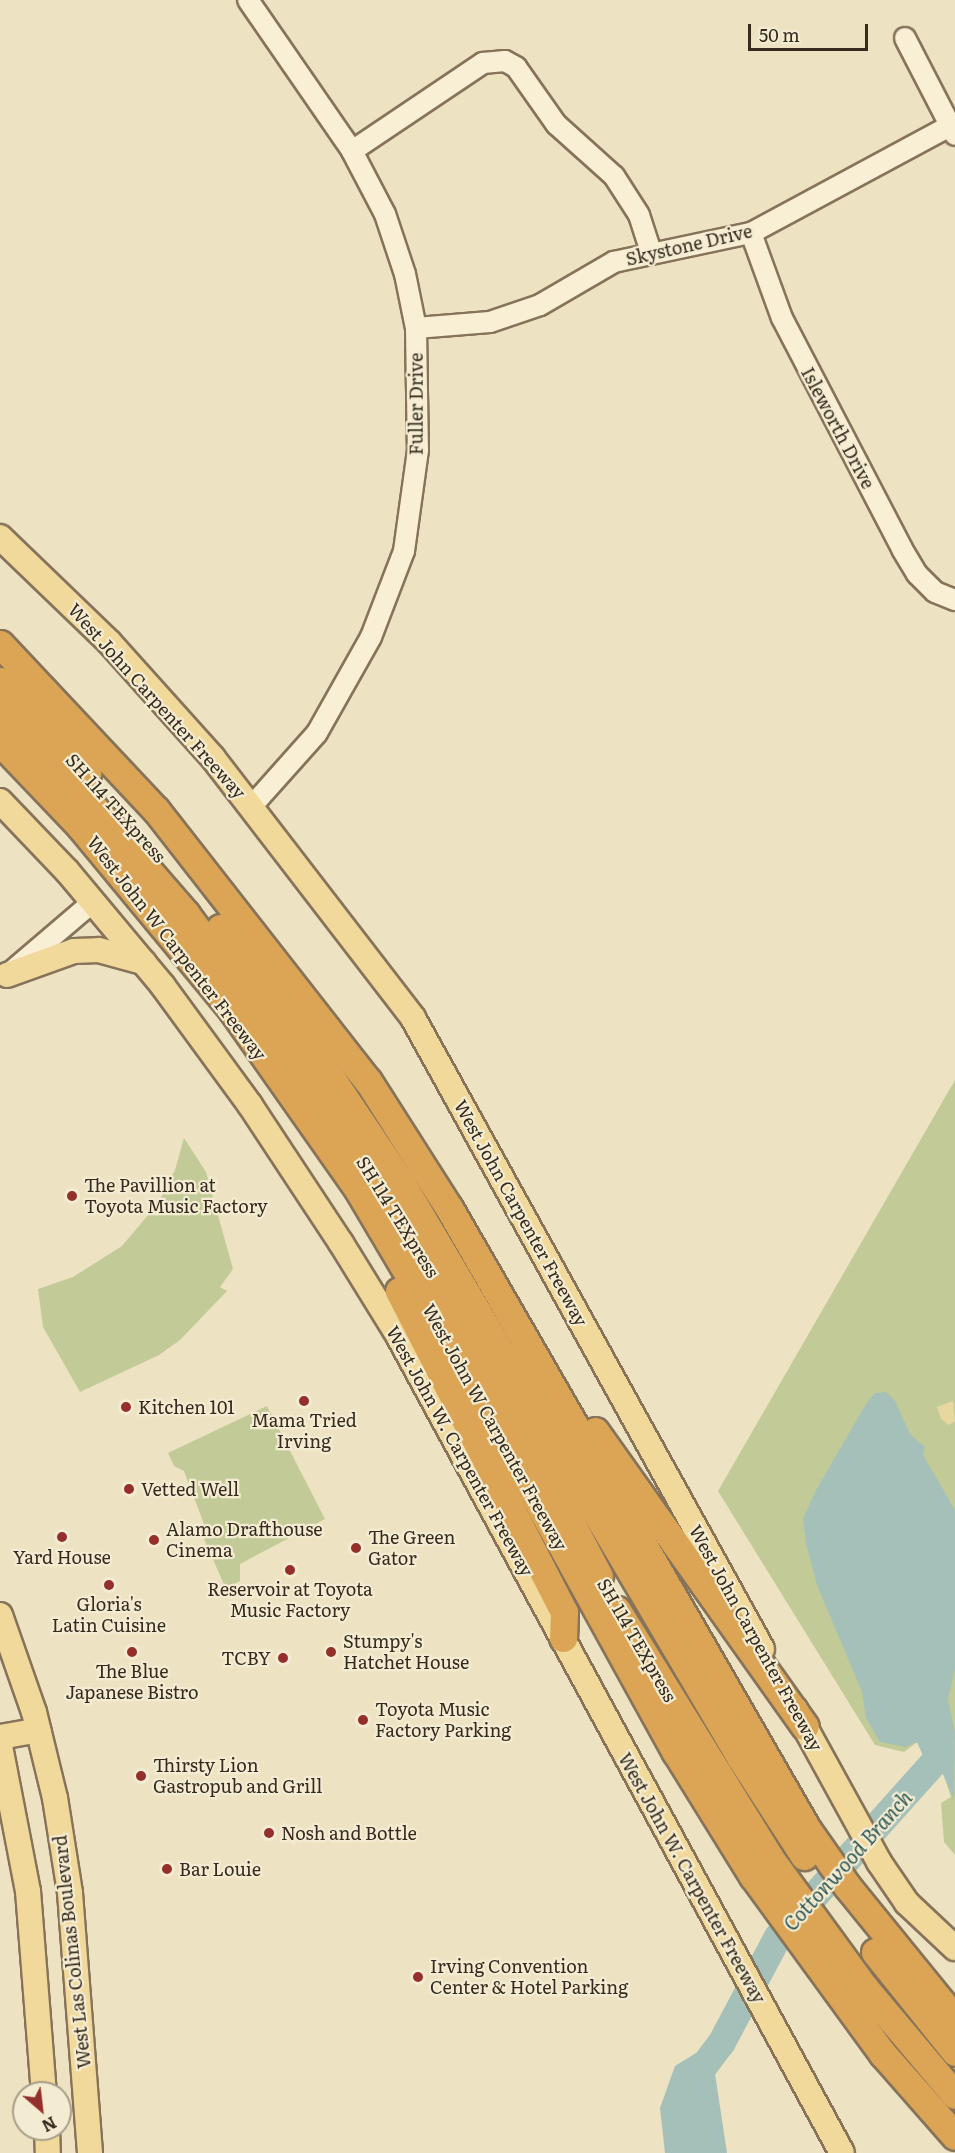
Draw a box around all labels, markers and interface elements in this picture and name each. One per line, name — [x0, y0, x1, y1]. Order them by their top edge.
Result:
scale bar — [751, 12, 871, 50]
text: 50 m — [759, 21, 800, 48]
street label: Skystone Drive — [624, 220, 754, 270]
street label: Fuller Drive — [405, 353, 427, 455]
street label: Isleworth Drive — [797, 363, 879, 493]
street label: West John Carpenter Freeway — [64, 599, 250, 803]
street label: SH 114 TEXpress — [61, 749, 171, 867]
street label: West John W Carpenter Freeway — [83, 832, 271, 1064]
street label: West John Carpenter Freeway — [450, 1096, 592, 1330]
street label: SH 114 TEXpress — [352, 1152, 444, 1282]
place label: The Pavillion at Toyota Music Factory — [84, 1175, 268, 1218]
marker: The Pavillion at Toyota Music Factory — [65, 1189, 79, 1203]
street label: West John W Carpenter Freeway — [418, 1300, 572, 1554]
street label: West John W. Carpenter Freeway — [382, 1322, 538, 1580]
marker: Mama Tried Irving — [297, 1394, 311, 1408]
place label: Kitchen 101 — [138, 1396, 235, 1418]
marker: Kitchen 101 — [119, 1400, 133, 1414]
place label: Mama Tried Irving — [251, 1410, 357, 1452]
place label: Vetted Well — [141, 1478, 239, 1500]
marker: Vetted Well — [122, 1482, 136, 1496]
place label: Alamo Drafthouse Cinema — [166, 1519, 323, 1562]
street label: West John Carpenter Freeway — [685, 1521, 827, 1755]
place label: The Green Gator — [368, 1527, 455, 1570]
marker: Yard House — [55, 1530, 69, 1544]
marker: Alamo Drafthouse Cinema — [147, 1533, 161, 1547]
marker: The Green Gator — [349, 1541, 363, 1555]
place label: Yard House — [13, 1546, 111, 1568]
marker: Reservoir at Toyota Music Factory — [283, 1563, 297, 1577]
street label: SH 114 TEXpress — [593, 1574, 681, 1706]
marker: Gloria's Latin Cuisine — [102, 1578, 116, 1592]
place label: Reservoir at Toyota Music Factory — [207, 1579, 373, 1622]
place label: Gloria's Latin Cuisine — [52, 1594, 166, 1636]
place label: Stumpy's Hatchet House — [343, 1631, 469, 1674]
marker: The Blue Japanese Bistro — [125, 1645, 139, 1659]
marker: Stumpy's Hatchet House — [324, 1645, 338, 1659]
place label: TCBY — [221, 1647, 271, 1669]
marker: TCBY — [276, 1651, 290, 1665]
place label: The Blue Japanese Bistro — [65, 1661, 199, 1704]
place label: Toyota Music Factory Parking — [375, 1699, 511, 1742]
marker: Toyota Music Factory Parking — [356, 1713, 370, 1727]
street label: West John W. Carpenter Freeway — [614, 1749, 770, 2007]
place label: Thirsty Lion Gastropub and Grill — [153, 1755, 322, 1798]
marker: Thirsty Lion Gastropub and Grill — [134, 1769, 148, 1783]
water label: Cottonwood Branch — [778, 1785, 916, 1935]
place label: Nosh and Bottle — [281, 1822, 417, 1844]
marker: Nosh and Bottle — [262, 1826, 276, 1840]
street label: West Las Colinas Boulevard — [49, 1834, 95, 2070]
place label: Bar Louie — [179, 1858, 261, 1880]
marker: Bar Louie — [160, 1862, 174, 1876]
place label: Irving Convention Center & Hotel Parking — [430, 1956, 628, 1998]
marker: Irving Convention Center & Hotel Parking — [411, 1970, 425, 1984]
north arrow — [12, 2081, 72, 2141]
text: N — [38, 2111, 61, 2139]

